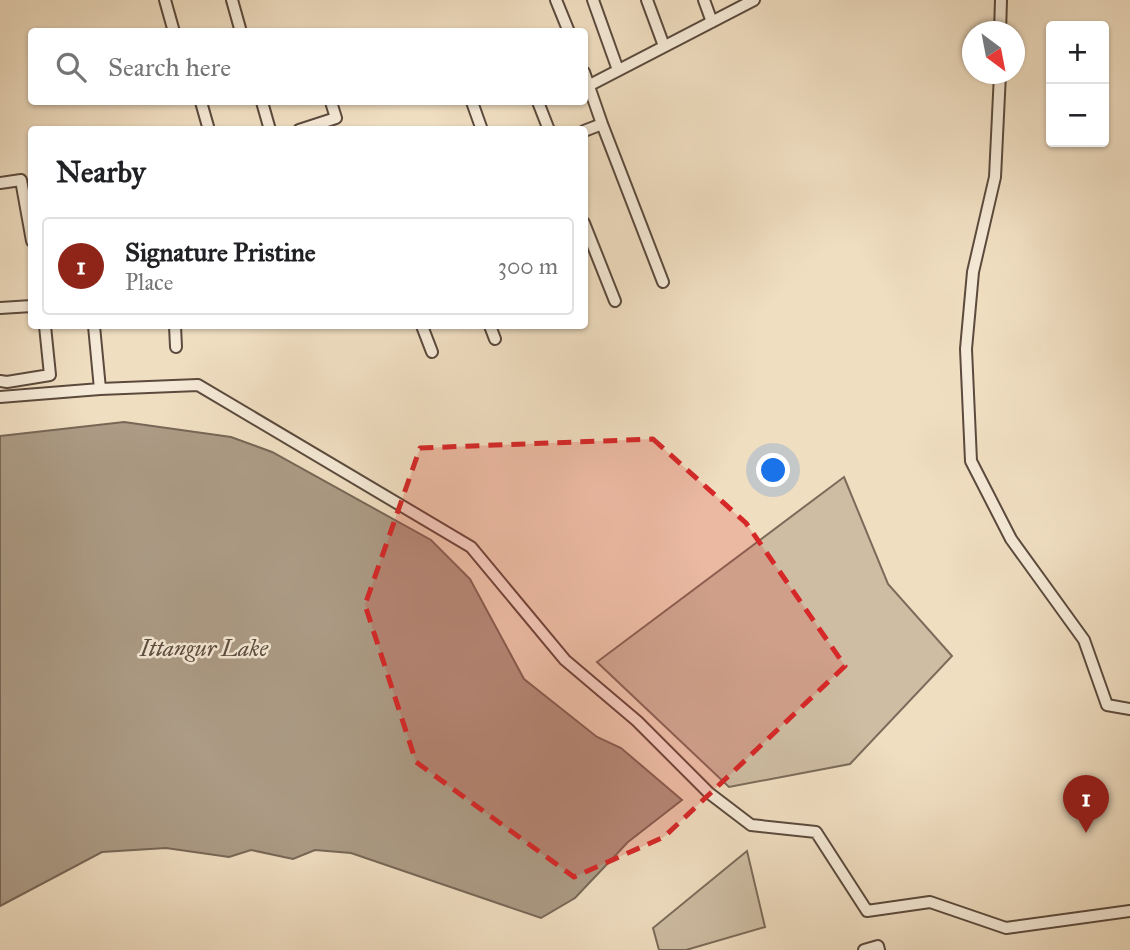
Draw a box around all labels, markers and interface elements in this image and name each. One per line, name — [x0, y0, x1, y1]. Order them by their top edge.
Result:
north arrow — [962, 21, 1025, 84]
map controls — [1046, 21, 1109, 147]
button: + — [1046, 21, 1109, 84]
search box — [28, 28, 588, 105]
icon: search — [52, 48, 90, 86]
text: Search here — [108, 51, 231, 83]
button: − — [1046, 84, 1109, 147]
text: Nearby — [56, 154, 146, 190]
text: Signature Pristine — [125, 236, 316, 268]
text: 1 — [76, 252, 86, 280]
text: 300 m — [498, 252, 558, 280]
text: Place — [125, 268, 173, 296]
your location — [756, 453, 790, 487]
water label: Ittangur Lake — [139, 634, 268, 662]
pin: 1 — [1063, 775, 1109, 833]

